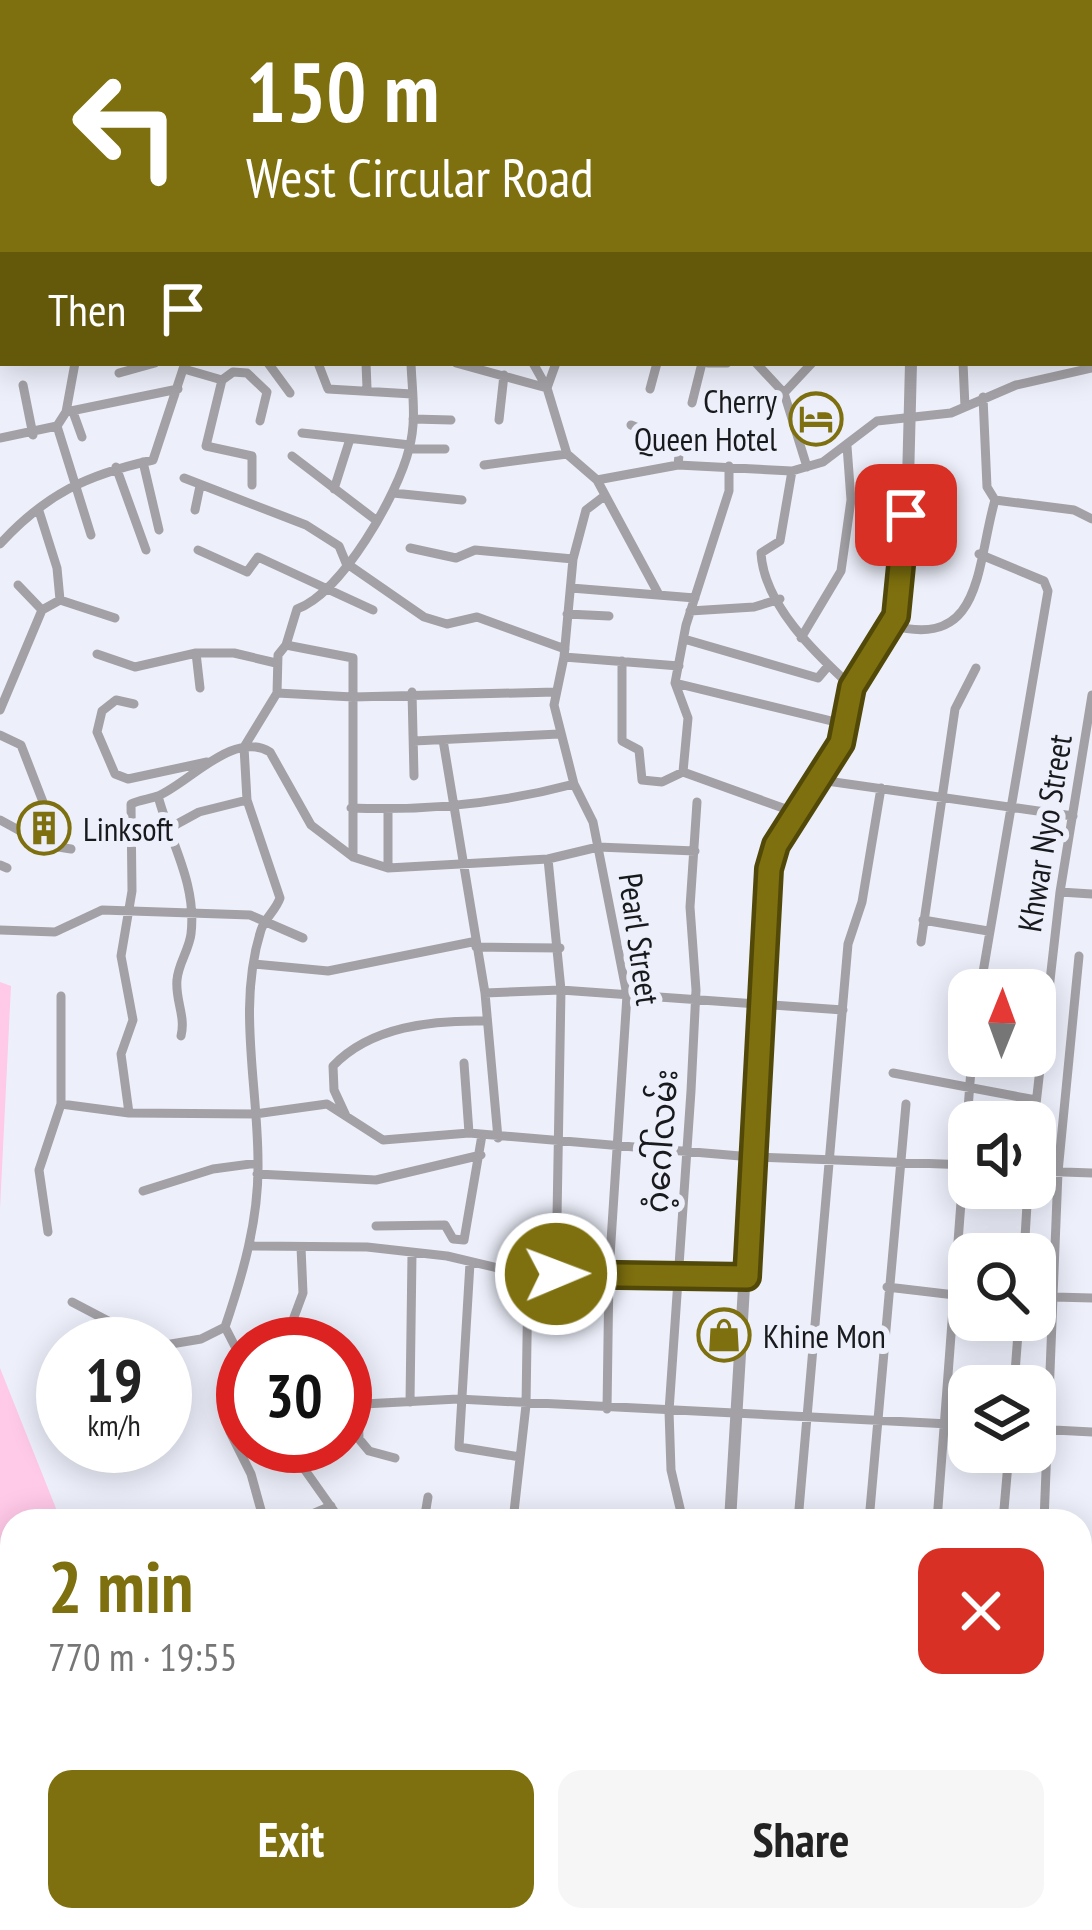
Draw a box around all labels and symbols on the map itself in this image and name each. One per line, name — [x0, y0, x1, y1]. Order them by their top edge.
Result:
place label: Cherry Queen Hotel — [634, 379, 778, 460]
hotel icon: Cherry Queen Hotel — [788, 391, 844, 447]
pin — [855, 464, 957, 566]
street label: Khwar Nyo Street — [1007, 731, 1081, 935]
building icon: Linksoft — [16, 800, 72, 856]
place label: Linksoft — [83, 807, 173, 850]
street label: Pearl Street — [609, 870, 671, 1008]
north arrow — [948, 969, 1056, 1077]
street label: ဂံ့ဂေါ်လမ်း — [634, 1068, 688, 1215]
position arrow — [493, 1211, 619, 1337]
shop icon: Khine Mon — [696, 1307, 752, 1363]
place label: Khine Mon — [763, 1314, 886, 1357]
speed limit sign: 30 — [216, 1317, 372, 1473]

